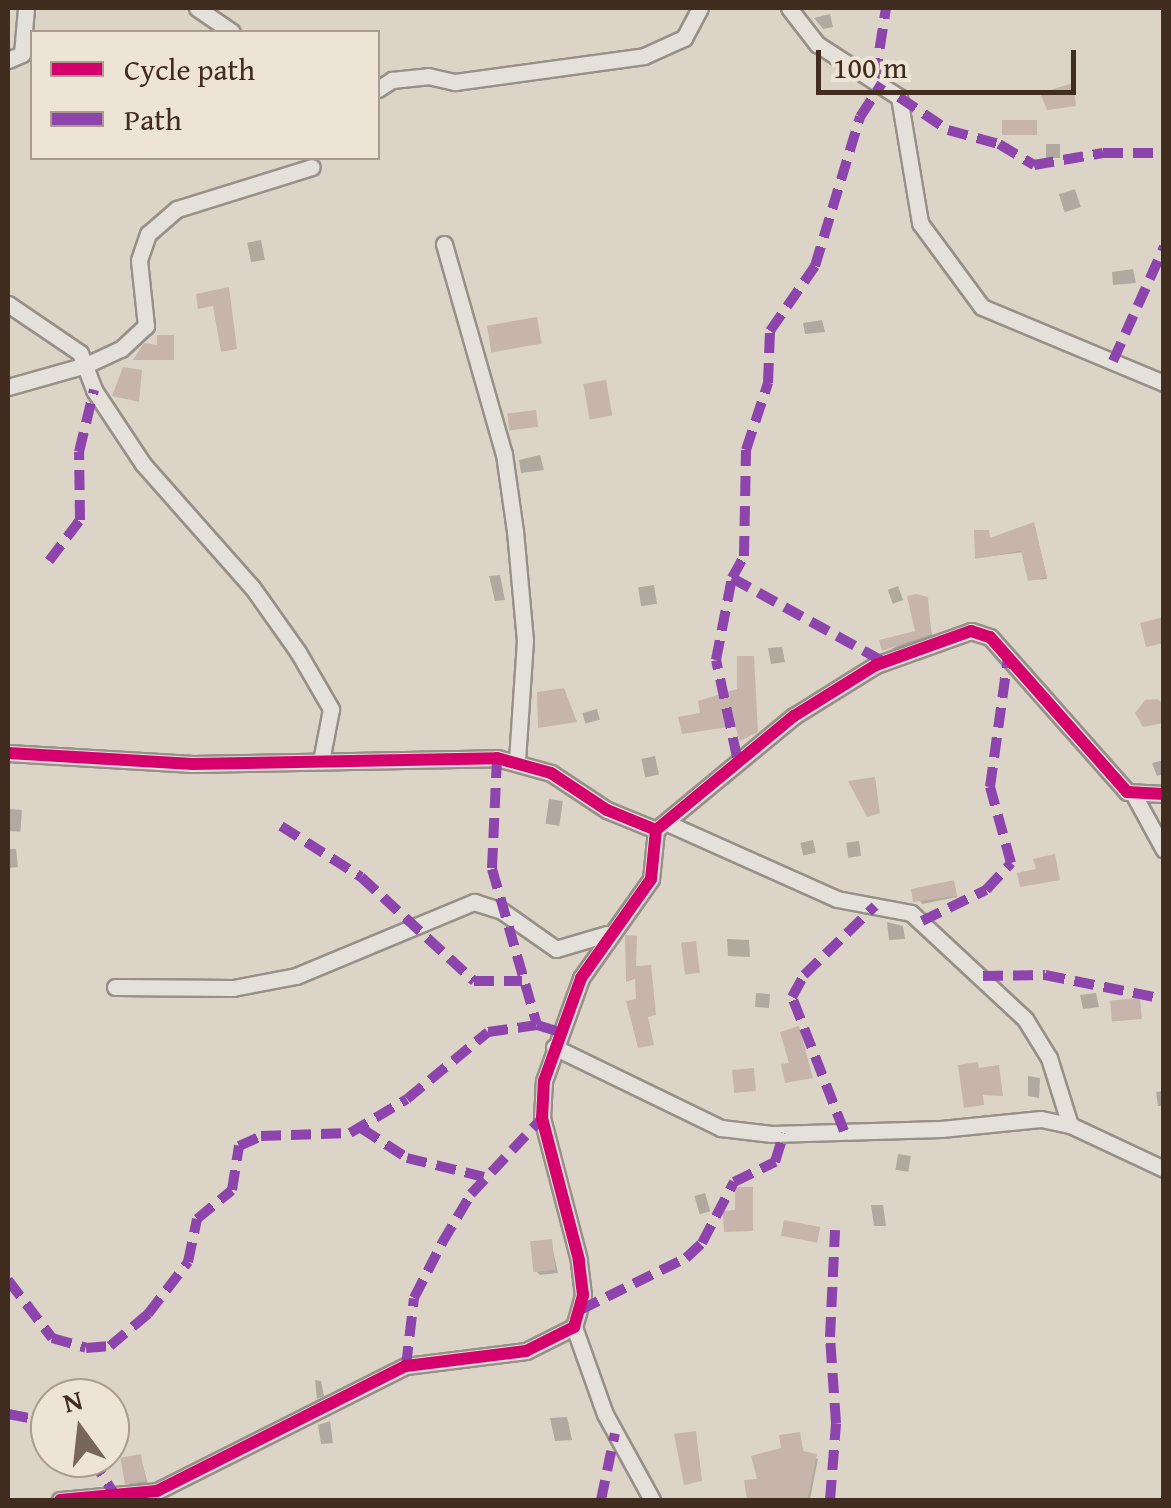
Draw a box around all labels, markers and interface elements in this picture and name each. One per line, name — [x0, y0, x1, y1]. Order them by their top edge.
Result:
legend — [30, 30, 380, 160]
scale bar — [821, 30, 1081, 92]
text: 100 m — [833, 45, 907, 89]
text: Cycle path — [124, 47, 255, 91]
text: Path — [124, 97, 182, 141]
north arrow — [30, 1378, 130, 1478]
text: N — [58, 1378, 87, 1423]

